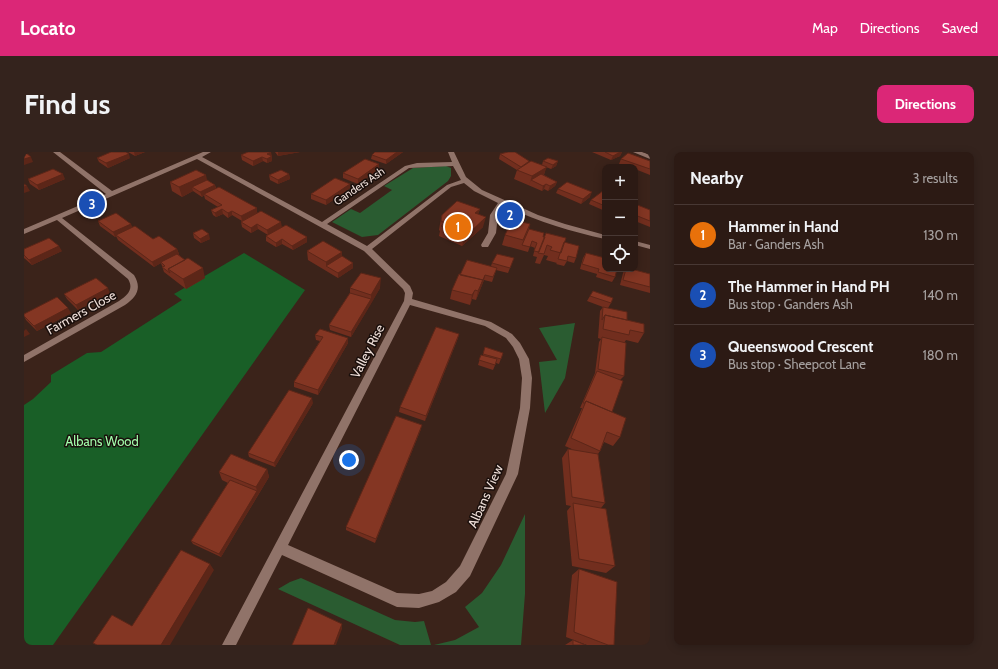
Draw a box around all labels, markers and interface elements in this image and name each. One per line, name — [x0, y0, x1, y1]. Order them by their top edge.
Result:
text: Locato — [20, 17, 76, 40]
text: Map — [812, 19, 838, 37]
text: Directions — [860, 19, 920, 37]
text: Saved — [942, 19, 978, 37]
button: Directions — [877, 85, 974, 123]
text: Find us — [24, 87, 110, 121]
street label: Ganders Ash — [331, 164, 387, 208]
map controls — [602, 164, 638, 272]
button: + — [602, 164, 638, 200]
text: Nearby — [690, 168, 743, 188]
text: 3 results — [912, 170, 958, 186]
pin: 3 — [79, 189, 105, 219]
pin: 2 — [497, 200, 523, 230]
button: − — [602, 200, 638, 236]
pin: 1 — [445, 212, 471, 242]
text: Hammer in Hand — [728, 218, 839, 236]
text: 1 — [701, 227, 705, 243]
text: 130 m — [923, 227, 958, 243]
button: locate — [602, 236, 638, 272]
text: Bar · Ganders Ash — [728, 236, 824, 252]
text: The Hammer in Hand PH — [728, 278, 890, 296]
street label: Farmers Close — [43, 286, 119, 338]
text: 2 — [700, 287, 706, 303]
text: 140 m — [923, 287, 958, 303]
text: Bus stop · Ganders Ash — [728, 296, 853, 312]
street label: Valley Rise — [347, 321, 388, 381]
text: Queenswood Crescent — [728, 338, 873, 356]
text: 3 — [699, 347, 707, 363]
text: 180 m — [922, 347, 958, 363]
text: Bus stop · Sheepcot Lane — [728, 356, 866, 372]
park label: Albans Wood — [65, 433, 139, 449]
your location — [339, 450, 359, 470]
street label: Albans View — [464, 461, 506, 530]

